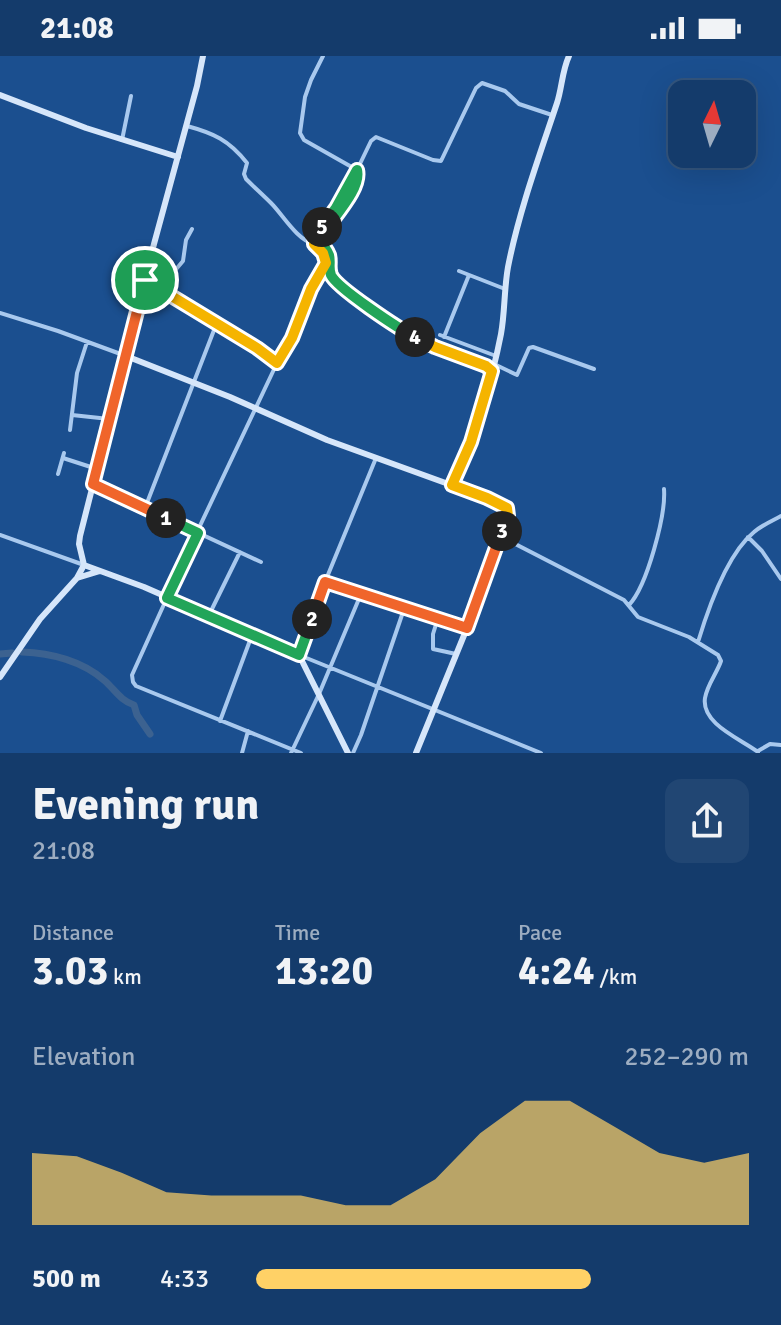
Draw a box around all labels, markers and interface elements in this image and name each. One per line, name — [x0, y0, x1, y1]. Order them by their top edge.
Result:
text: 21:08 — [40, 10, 114, 47]
north arrow — [668, 80, 756, 168]
map controls — [668, 80, 756, 168]
pin: 5 — [302, 207, 342, 247]
text: 5 — [316, 213, 328, 240]
pin — [111, 246, 179, 314]
icon: arrive — [123, 258, 167, 302]
pin: 4 — [395, 317, 435, 357]
text: 4 — [409, 323, 421, 350]
pin: 1 — [146, 498, 186, 538]
text: 1 — [160, 504, 172, 531]
pin: 3 — [482, 511, 522, 551]
text: 3 — [496, 517, 508, 544]
pin: 2 — [292, 599, 332, 639]
text: 2 — [306, 605, 318, 632]
text: Evening run — [32, 778, 259, 832]
button: share — [665, 779, 749, 863]
text: 21:08 — [32, 835, 95, 867]
text: Distance — [32, 919, 114, 946]
text: Time — [275, 919, 320, 946]
text: Pace — [518, 919, 562, 946]
text: 3.03 — [32, 946, 108, 996]
text: 13:20 — [275, 946, 373, 996]
text: 4:24 — [518, 946, 595, 996]
text: km — [108, 963, 142, 990]
text: /km — [595, 963, 637, 990]
text: Elevation — [32, 1041, 136, 1073]
text: 252–290 m — [625, 1041, 749, 1073]
text: 500 m — [32, 1263, 101, 1295]
text: 4:33 — [160, 1263, 209, 1295]

